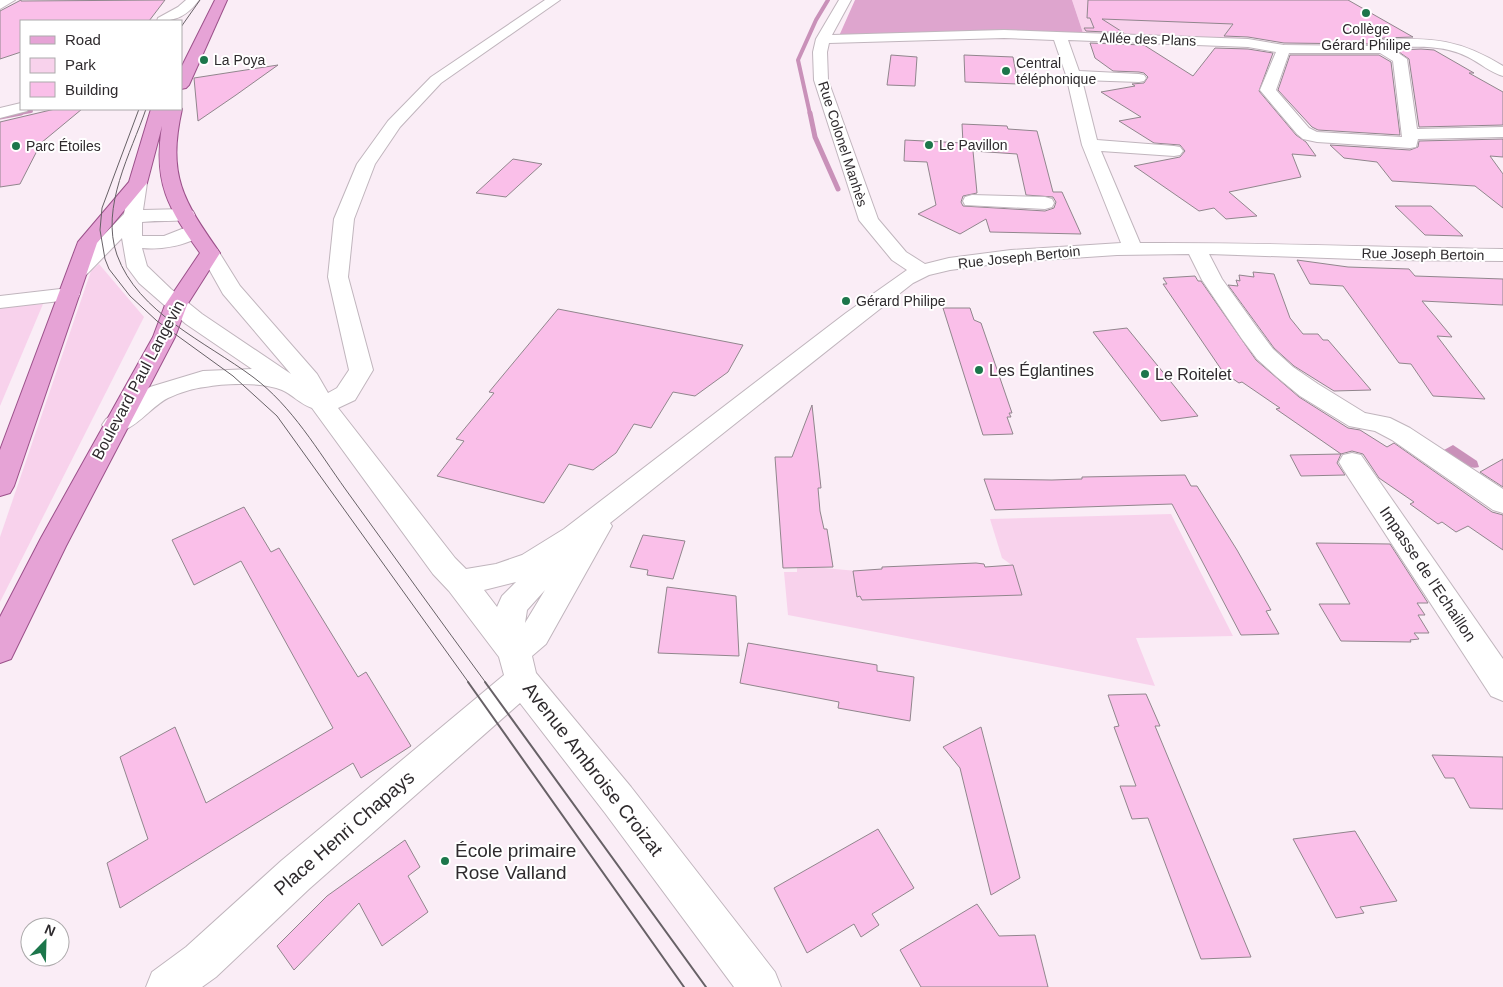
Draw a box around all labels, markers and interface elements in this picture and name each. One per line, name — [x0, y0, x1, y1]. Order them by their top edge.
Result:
marker: Collège Gérard Philipe — [1360, 7, 1372, 19]
legend — [20, 20, 182, 110]
place label: Collège Gérard Philipe — [1321, 21, 1411, 53]
street label: Allée des Plans — [1099, 29, 1197, 49]
text: Road — [65, 31, 101, 48]
place label: La Poya — [214, 52, 266, 68]
marker: La Poya — [198, 54, 210, 66]
place label: Central téléphonique — [1016, 55, 1096, 87]
text: Park — [65, 56, 96, 73]
marker: Central téléphonique — [1000, 65, 1012, 77]
street label: Rue Colonel Manhès — [815, 79, 871, 209]
text: Building — [65, 81, 118, 98]
place label: Le Pavillon — [939, 137, 1008, 153]
place label: Parc Étoiles — [26, 138, 101, 154]
marker: Le Pavillon — [923, 139, 935, 151]
marker: Parc Étoiles — [10, 140, 22, 152]
street label: Rue Joseph Bertoin — [957, 243, 1081, 271]
street label: Rue Joseph Bertoin — [1361, 245, 1485, 263]
place label: Gérard Philipe — [856, 293, 946, 309]
marker: Gérard Philipe — [840, 295, 852, 307]
street label: Boulevard Paul Langevin — [89, 297, 187, 463]
place label: Les Églantines — [989, 361, 1094, 379]
marker: Les Églantines — [973, 364, 985, 376]
place label: Le Roitelet — [1155, 366, 1232, 383]
marker: Le Roitelet — [1139, 368, 1151, 380]
street label: Impasse de l'Echaillon — [1377, 503, 1479, 645]
street label: Avenue Ambroise Croizat — [519, 678, 668, 860]
street label: Place Henri Chapays — [270, 767, 418, 899]
place label: École primaire Rose Valland — [455, 840, 576, 883]
marker: École primaire Rose Valland — [439, 855, 451, 867]
north arrow — [20, 917, 70, 967]
text: N — [42, 921, 58, 939]

